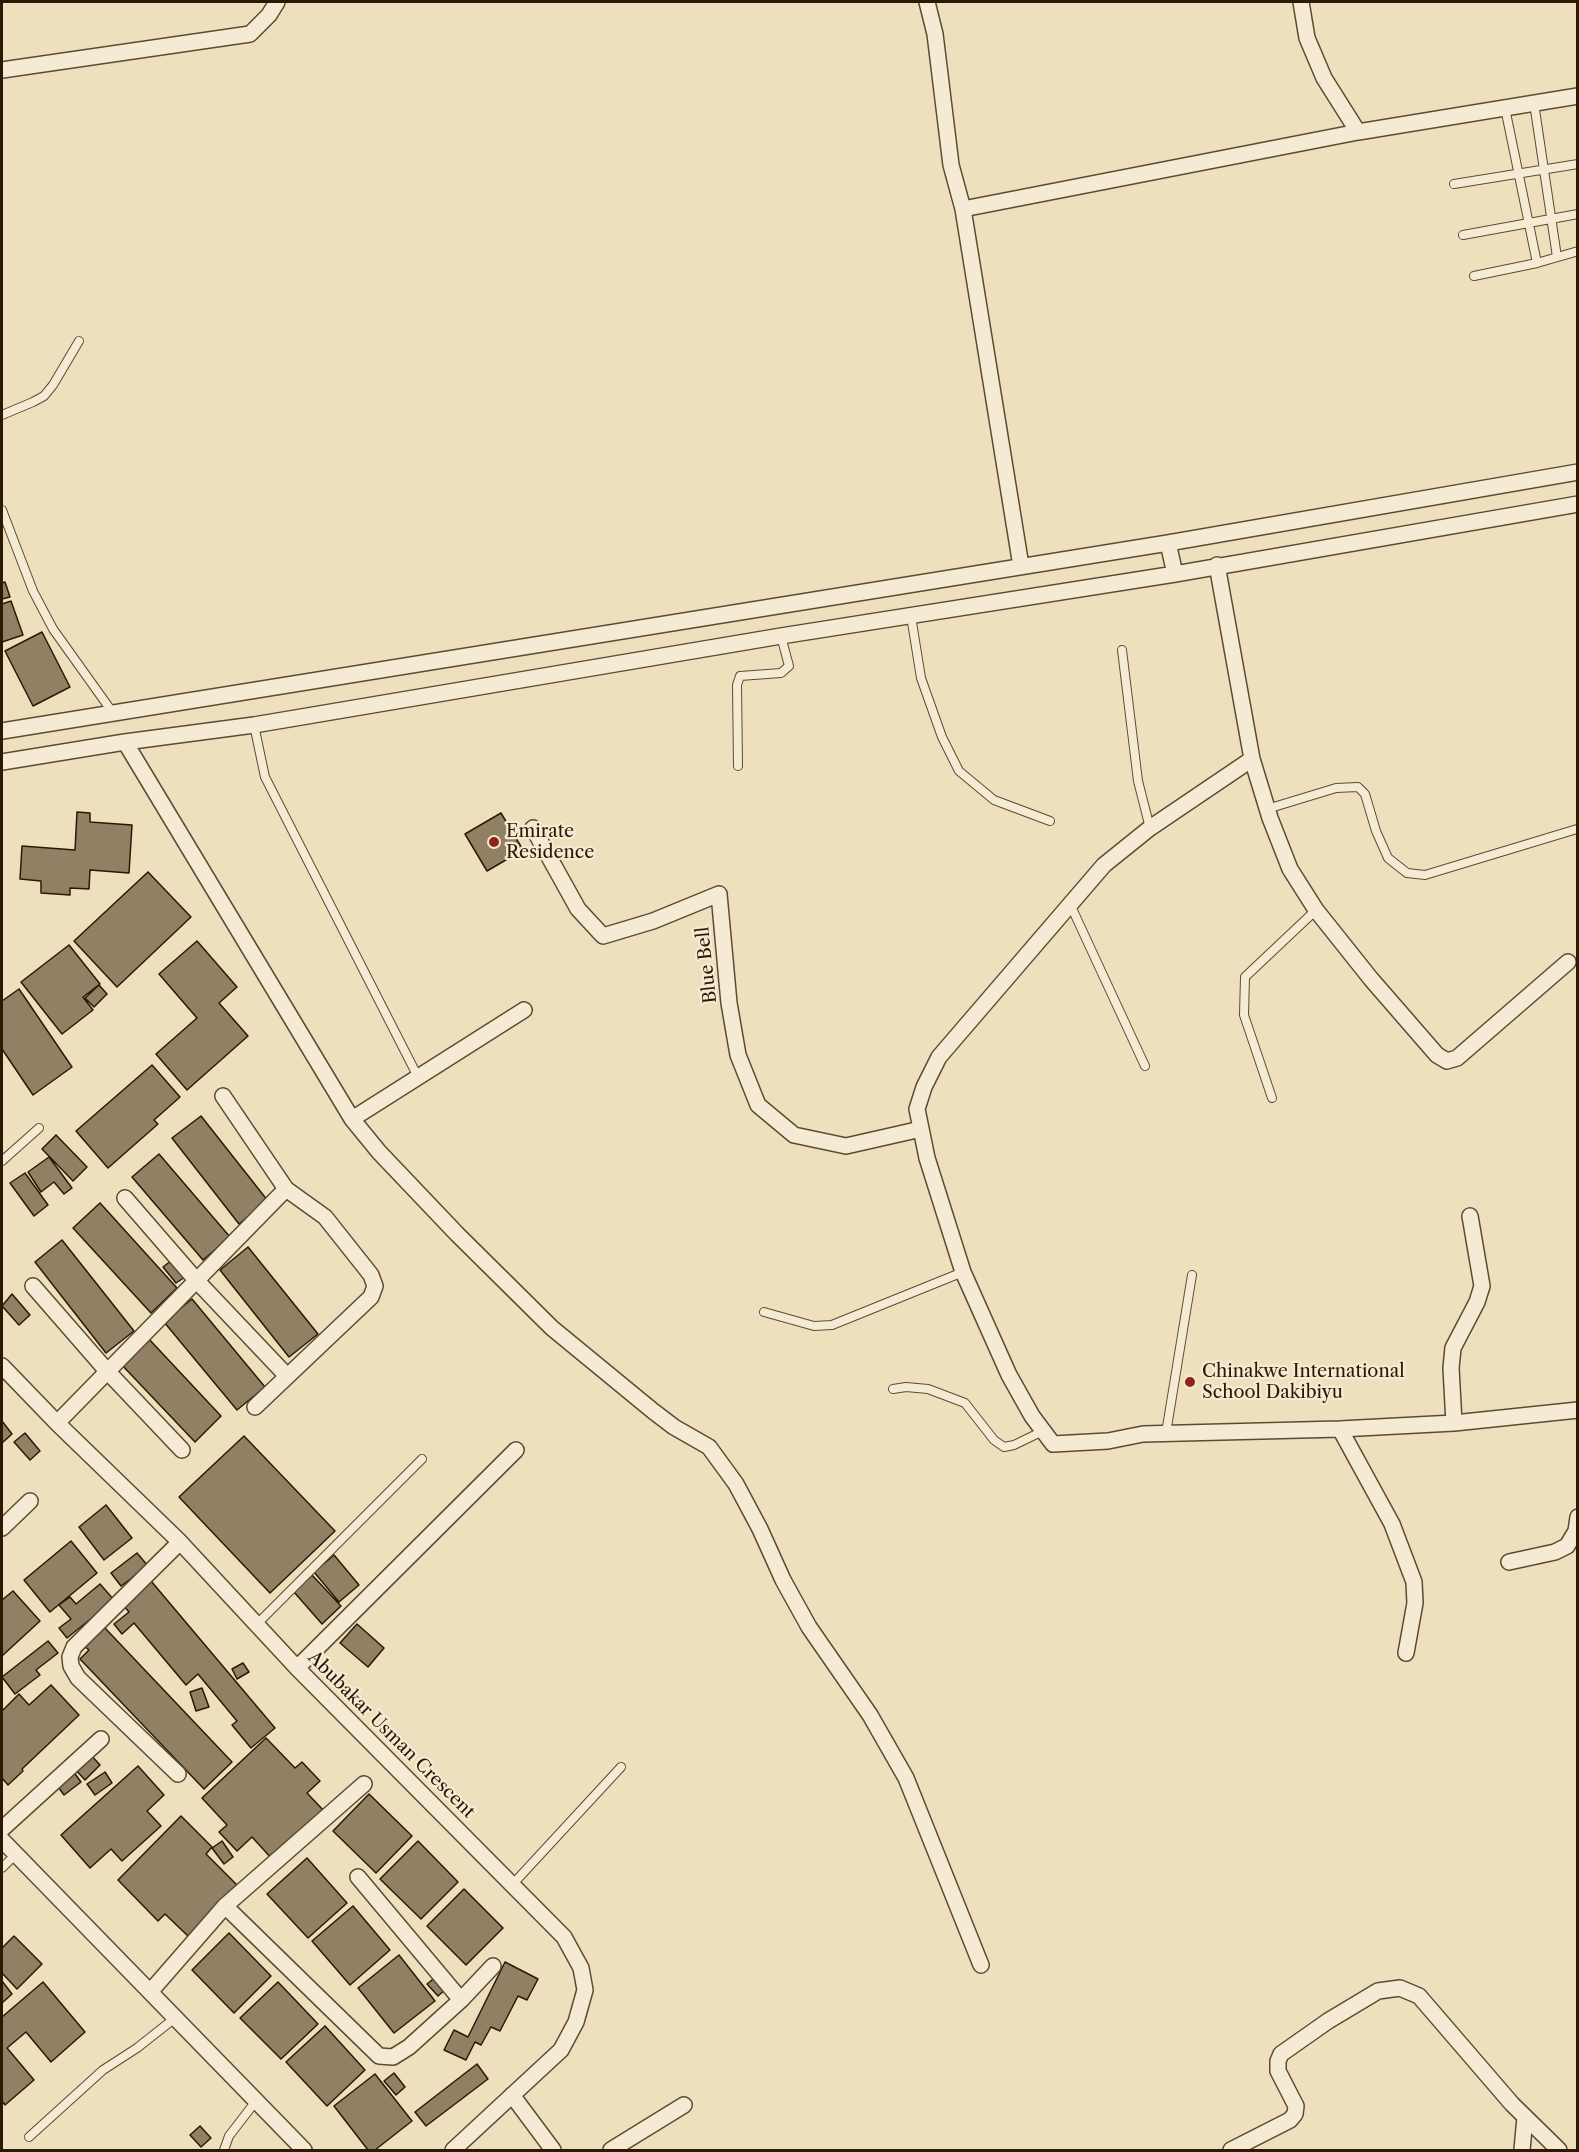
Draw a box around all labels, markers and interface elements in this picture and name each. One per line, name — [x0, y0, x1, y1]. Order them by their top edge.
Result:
place label: Emirate Residence — [506, 821, 594, 864]
marker: Emirate Residence — [487, 835, 501, 849]
street label: Blue Bell — [692, 926, 722, 1004]
place label: Chinakwe International School Dakibiyu — [1202, 1361, 1404, 1404]
marker: Chinakwe International School Dakibiyu — [1183, 1375, 1197, 1389]
street label: Abubakar Usman Crescent — [303, 1647, 479, 1823]

